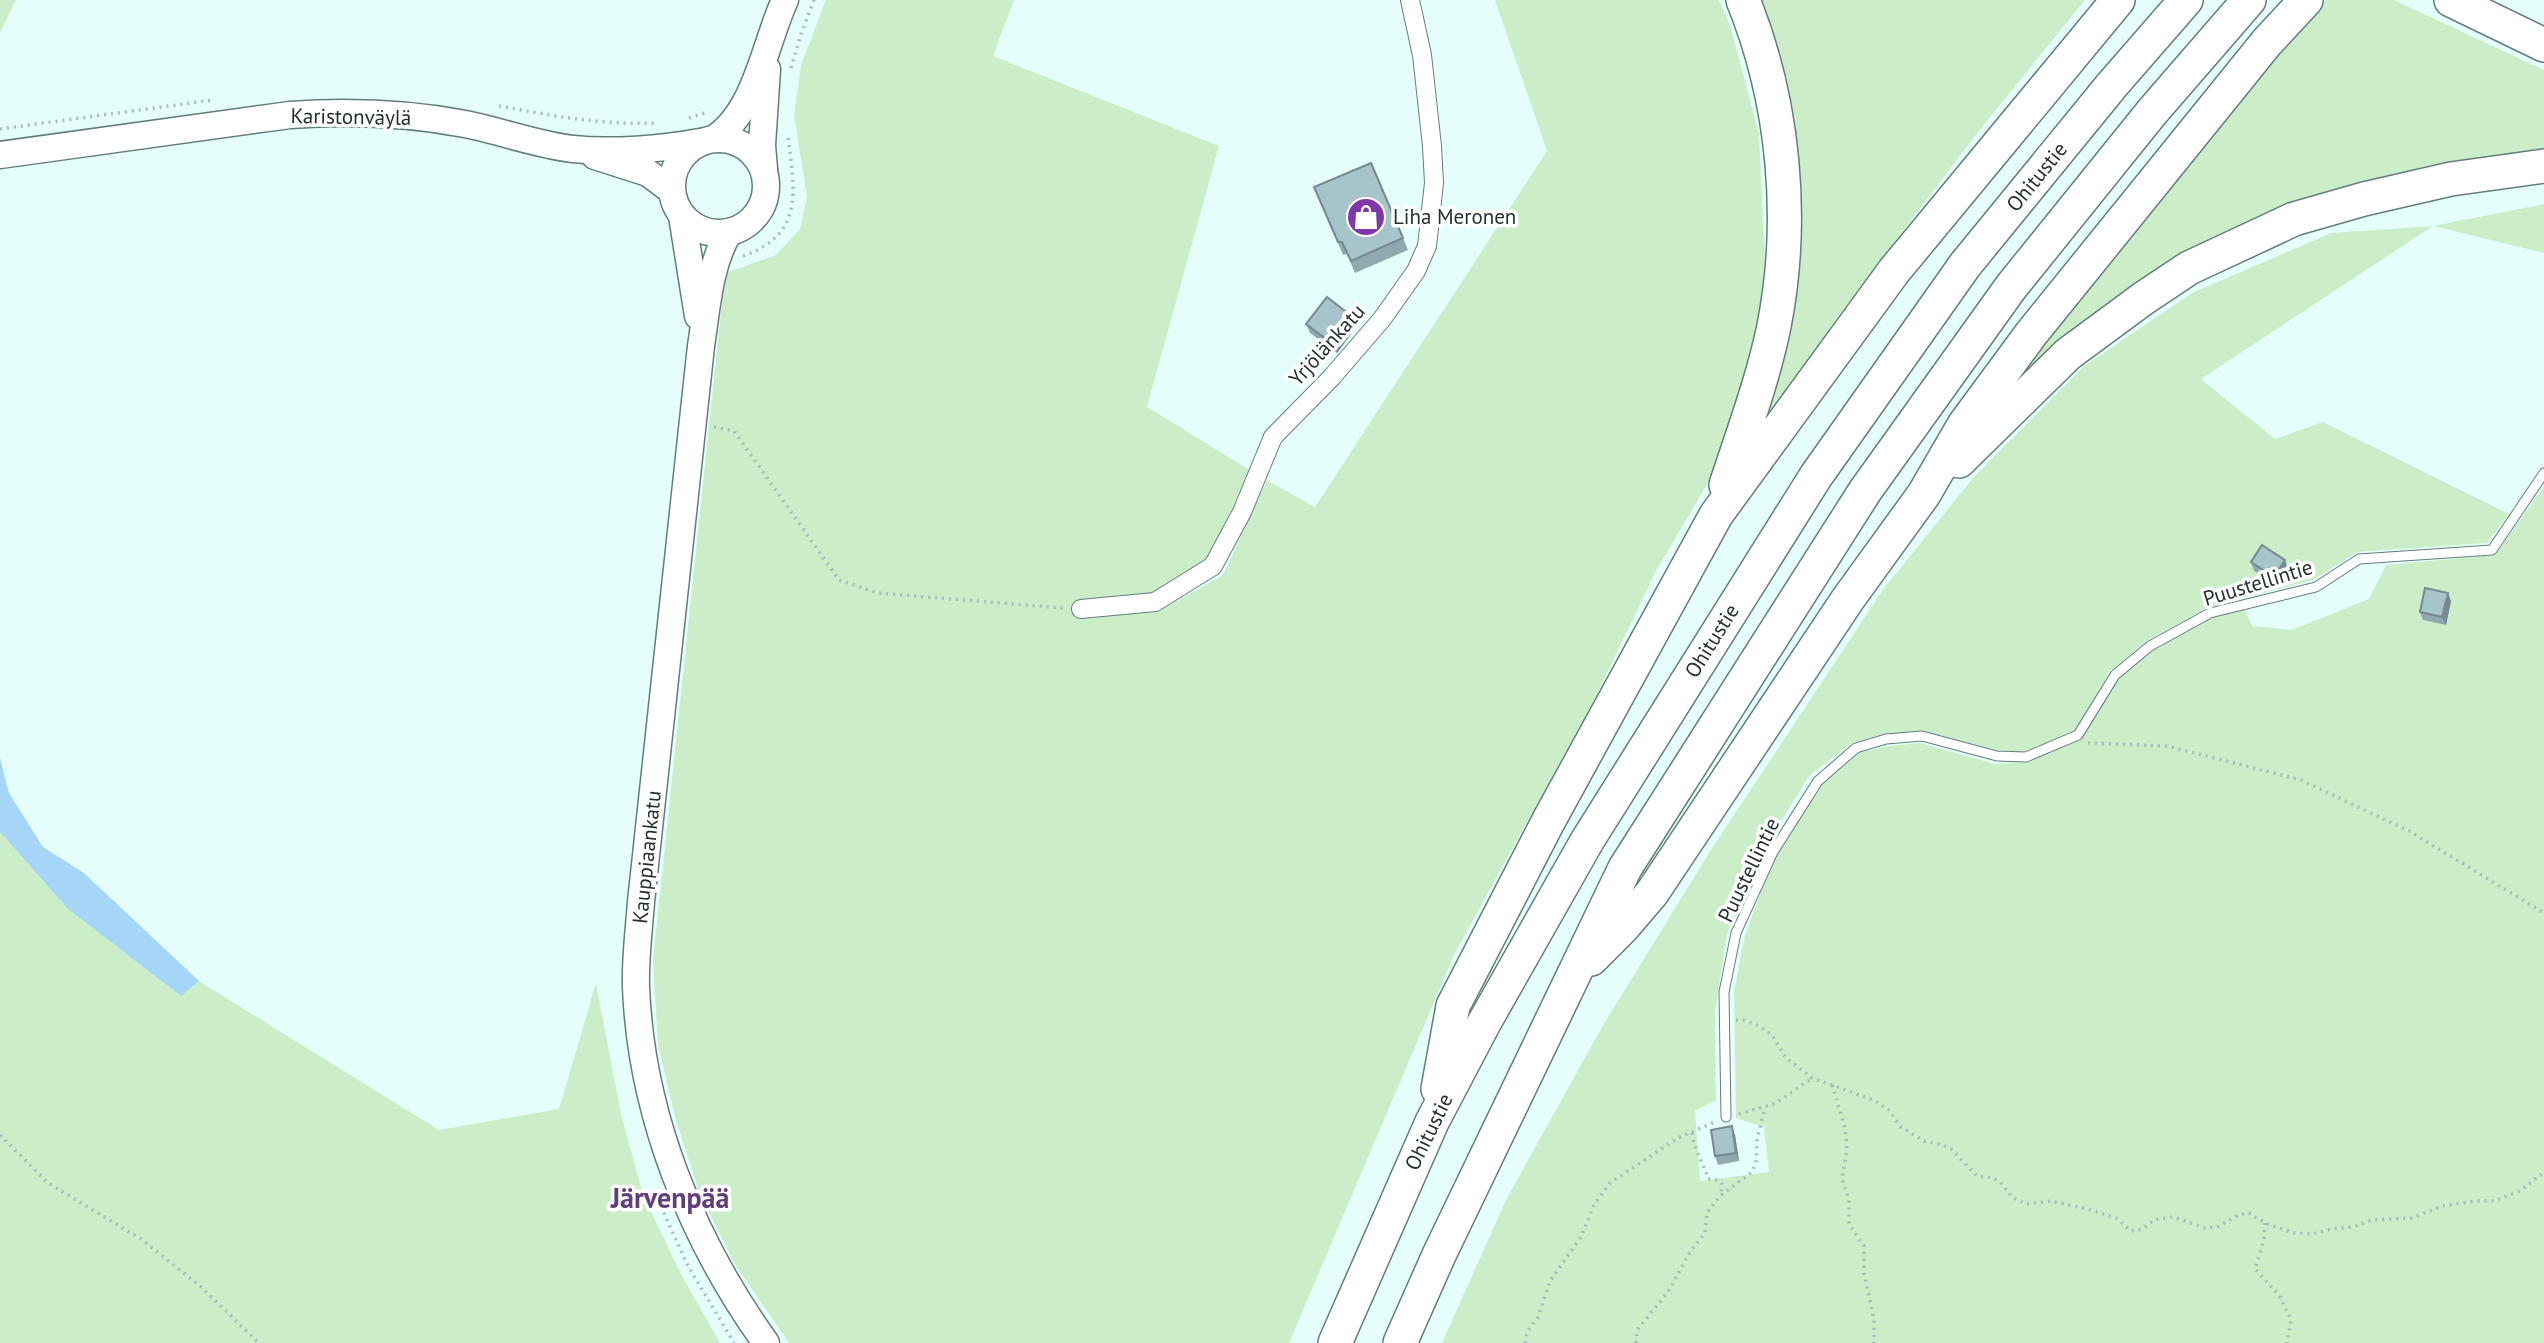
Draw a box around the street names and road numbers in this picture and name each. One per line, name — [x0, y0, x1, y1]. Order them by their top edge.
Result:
street label: Karistonväylä — [290, 102, 412, 131]
street label: Ohitustie — [2000, 136, 2073, 217]
street label: Yrjölänkatu — [1283, 298, 1371, 391]
street label: Puustellintie — [2200, 553, 2316, 612]
street label: Ohitustie — [1678, 599, 1745, 683]
street label: Kauppiaankatu — [626, 789, 667, 925]
street label: Puustellintie — [1712, 813, 1785, 926]
street label: Ohitustie — [1398, 1089, 1459, 1175]

